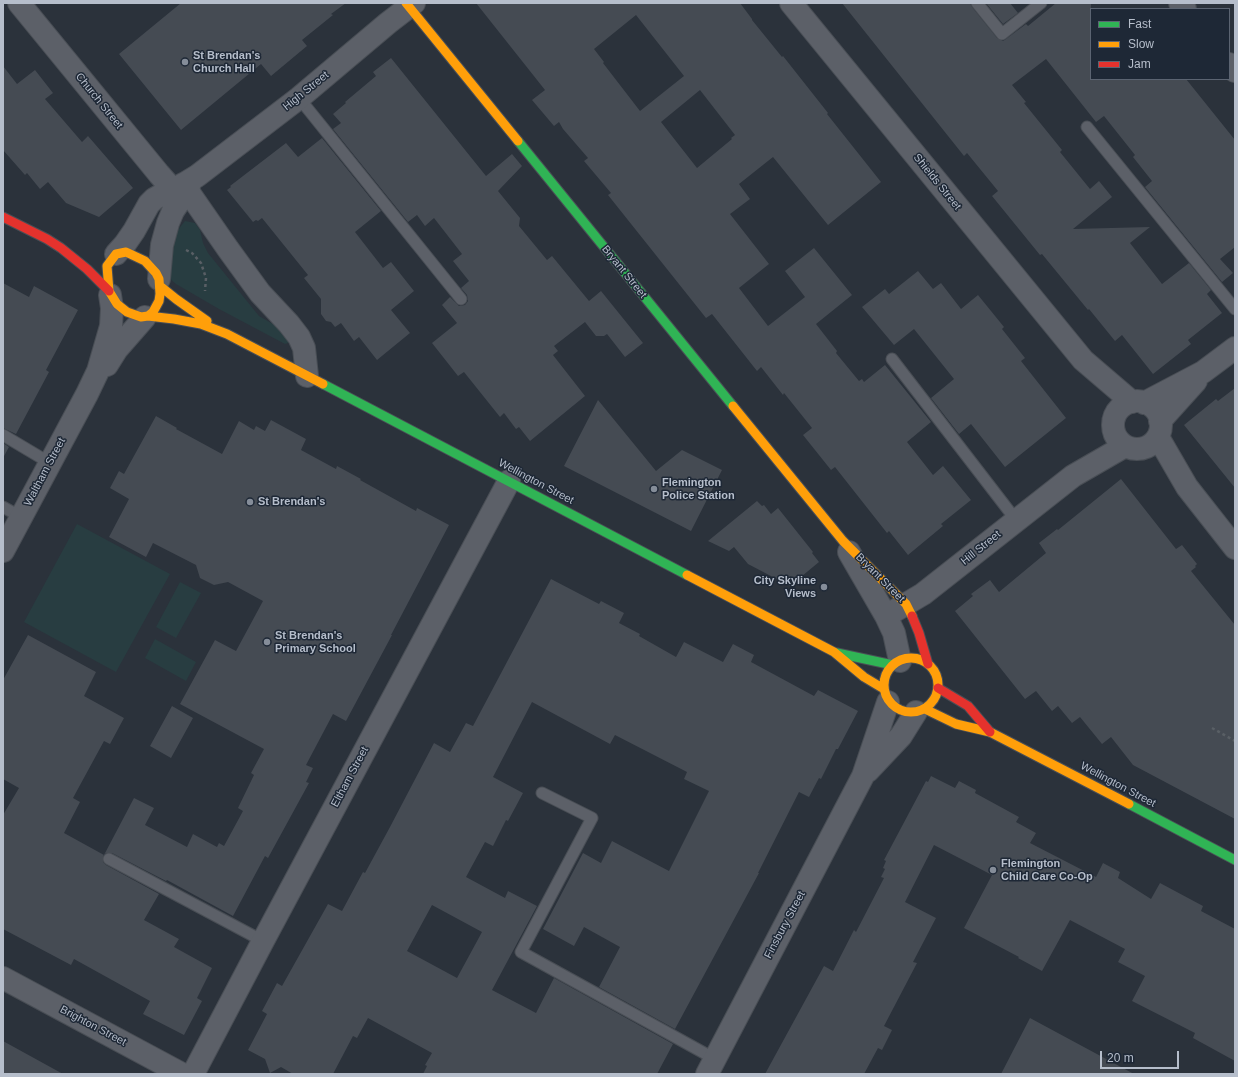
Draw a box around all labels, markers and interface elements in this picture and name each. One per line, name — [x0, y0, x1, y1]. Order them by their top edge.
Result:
legend — [1090, 8, 1230, 80]
text: Fast — [1128, 17, 1151, 31]
text: Slow — [1128, 37, 1154, 51]
place label: St Brendan's Church Hall — [193, 49, 260, 75]
marker: St Brendan's Church Hall — [180, 57, 190, 67]
text: Jam — [1128, 57, 1151, 71]
street label: High Street — [280, 69, 332, 113]
street label: Church Street — [73, 70, 125, 132]
street label: Shields Street — [910, 151, 964, 213]
street label: Bryant Street — [599, 243, 649, 301]
street label: Waltham Street — [21, 436, 69, 508]
street label: Wellington Street — [496, 457, 576, 507]
place label: Flemington Police Station — [662, 476, 735, 502]
marker: Flemington Police Station — [649, 484, 659, 494]
place label: St Brendan's — [258, 495, 325, 509]
marker: St Brendan's — [245, 497, 255, 507]
street label: Hill Street — [958, 528, 1004, 568]
street label: Bryant Street — [853, 551, 907, 605]
place label: City Skyline Views — [754, 574, 816, 600]
marker: City Skyline Views — [819, 582, 829, 592]
place label: St Brendan's Primary School — [275, 629, 356, 655]
marker: St Brendan's Primary School — [262, 637, 272, 647]
street label: Eltham Street — [329, 744, 371, 810]
street label: Wellington Street — [1078, 760, 1158, 810]
place label: Flemington Child Care Co-Op — [1001, 857, 1093, 883]
marker: Flemington Child Care Co-Op — [988, 865, 998, 875]
street label: Finsbury Street — [762, 889, 808, 961]
street label: Brighton Street — [58, 1003, 128, 1049]
scale bar — [1102, 1043, 1181, 1069]
text: 20 m — [1107, 1051, 1134, 1065]

